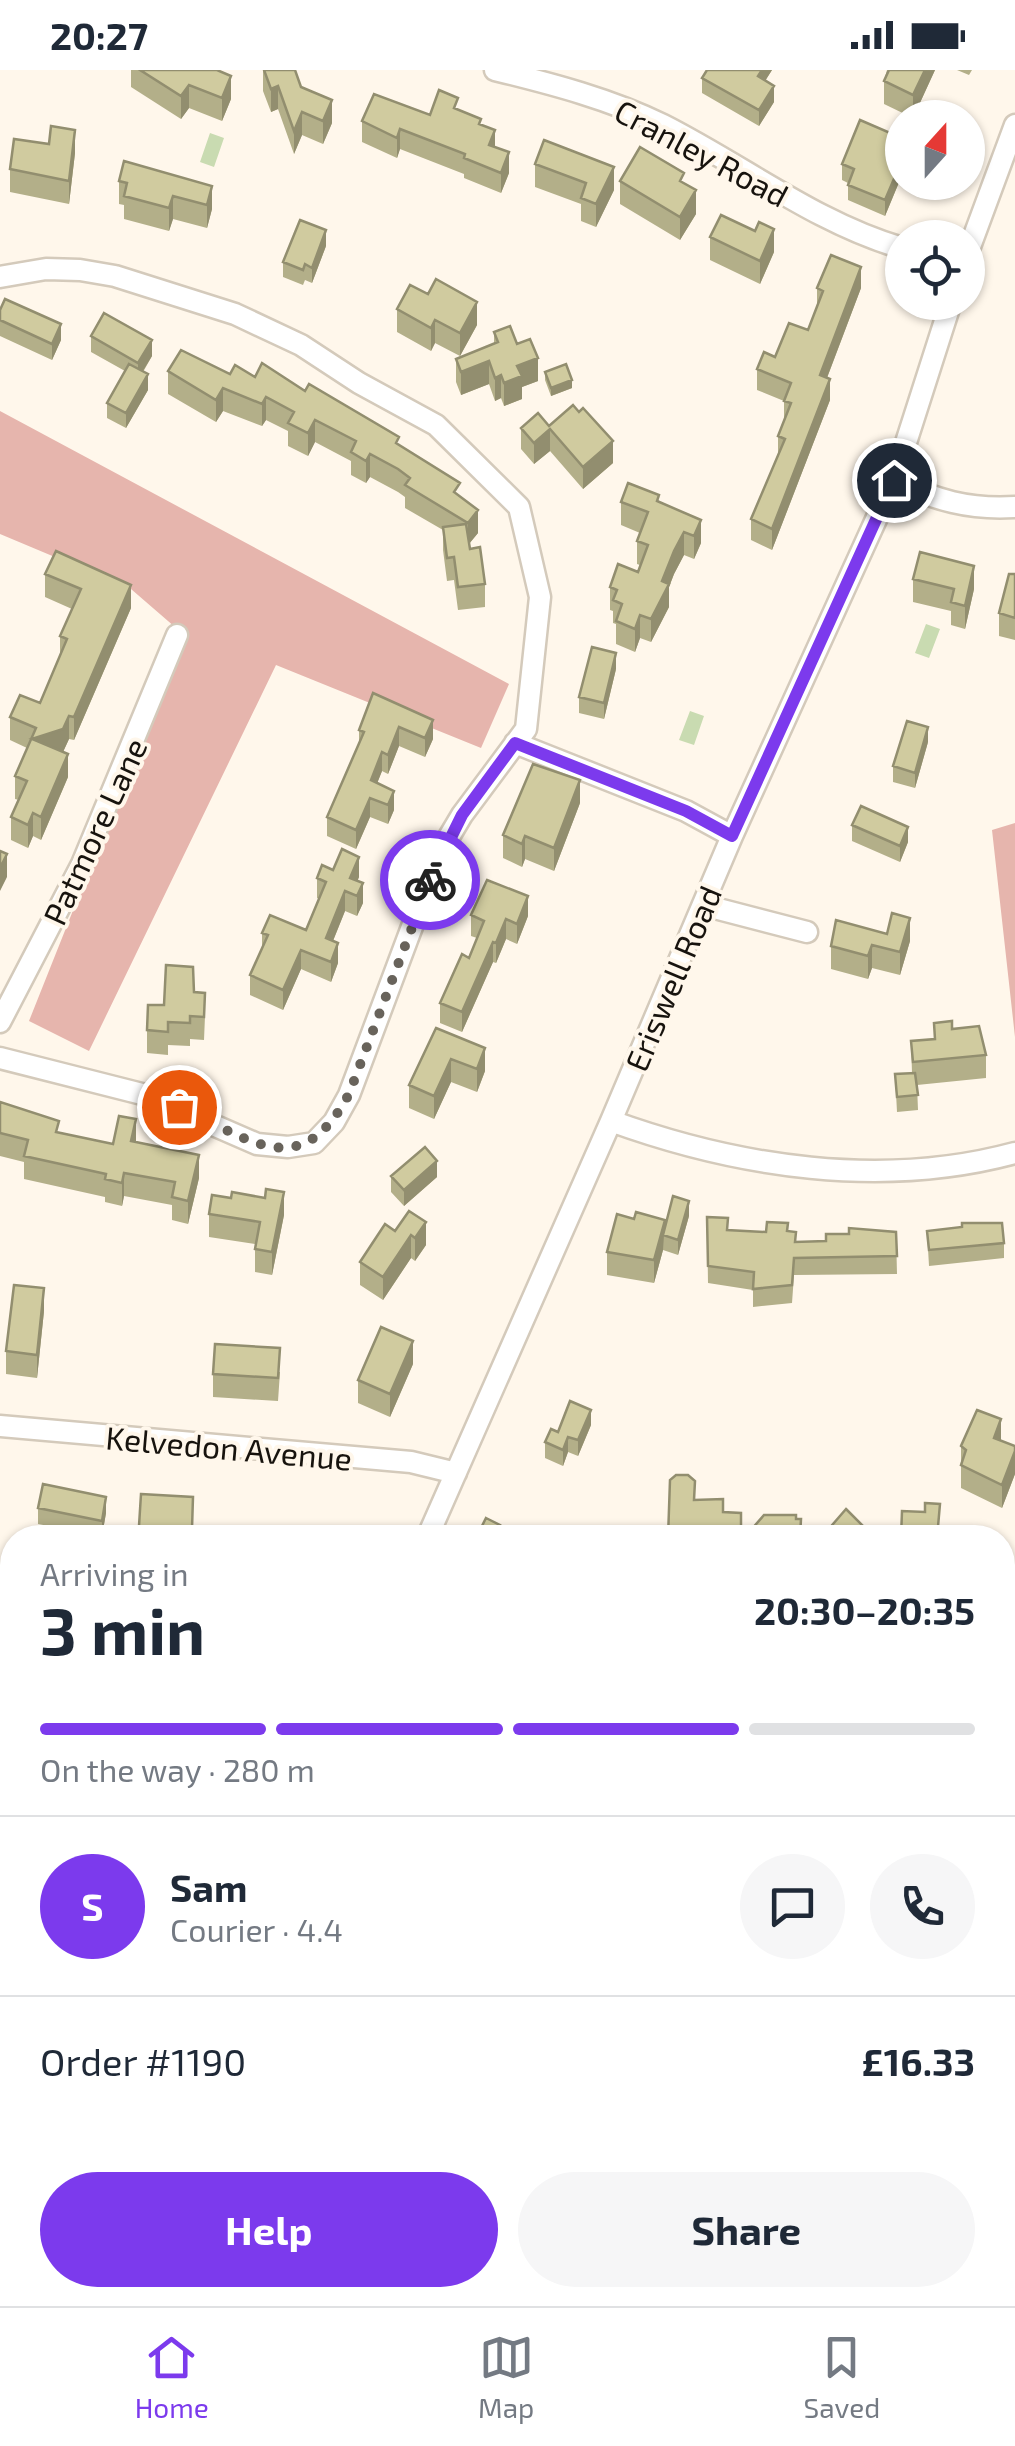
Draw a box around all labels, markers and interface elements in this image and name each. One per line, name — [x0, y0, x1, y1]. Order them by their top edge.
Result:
text: 20:27 — [50, 12, 148, 58]
street label: Cranley Road — [609, 90, 795, 214]
north arrow — [885, 100, 985, 200]
map controls — [885, 100, 985, 320]
button: locate — [885, 220, 985, 320]
pin — [852, 438, 937, 523]
icon: home — [867, 453, 922, 508]
street label: Patmore Lane — [34, 732, 154, 930]
courier — [380, 830, 480, 930]
icon: bike — [403, 853, 458, 908]
street label: Eriswell Road — [616, 880, 728, 1076]
pin — [137, 1065, 222, 1150]
icon: bag — [152, 1080, 207, 1135]
street label: Kelvedon Avenue — [104, 1417, 354, 1477]
text: Arriving in — [40, 1554, 189, 1592]
text: 20:30–20:35 — [754, 1587, 975, 1633]
text: 3 min — [40, 1590, 205, 1668]
text: On the way · 280 m — [40, 1750, 315, 1788]
button: chat — [740, 1854, 845, 1959]
button: phone — [870, 1854, 975, 1959]
text: Sam — [170, 1864, 247, 1910]
text: S — [81, 1883, 104, 1929]
text: Courier · 4.4 — [170, 1910, 343, 1948]
text: Order #1190 — [40, 2038, 246, 2084]
text: £16.33 — [862, 2038, 975, 2084]
button: Help — [40, 2172, 498, 2287]
button: Share — [518, 2172, 975, 2287]
tab: Home — [135, 2330, 209, 2424]
tab: Map — [478, 2330, 534, 2424]
tab: Saved — [804, 2330, 880, 2424]

